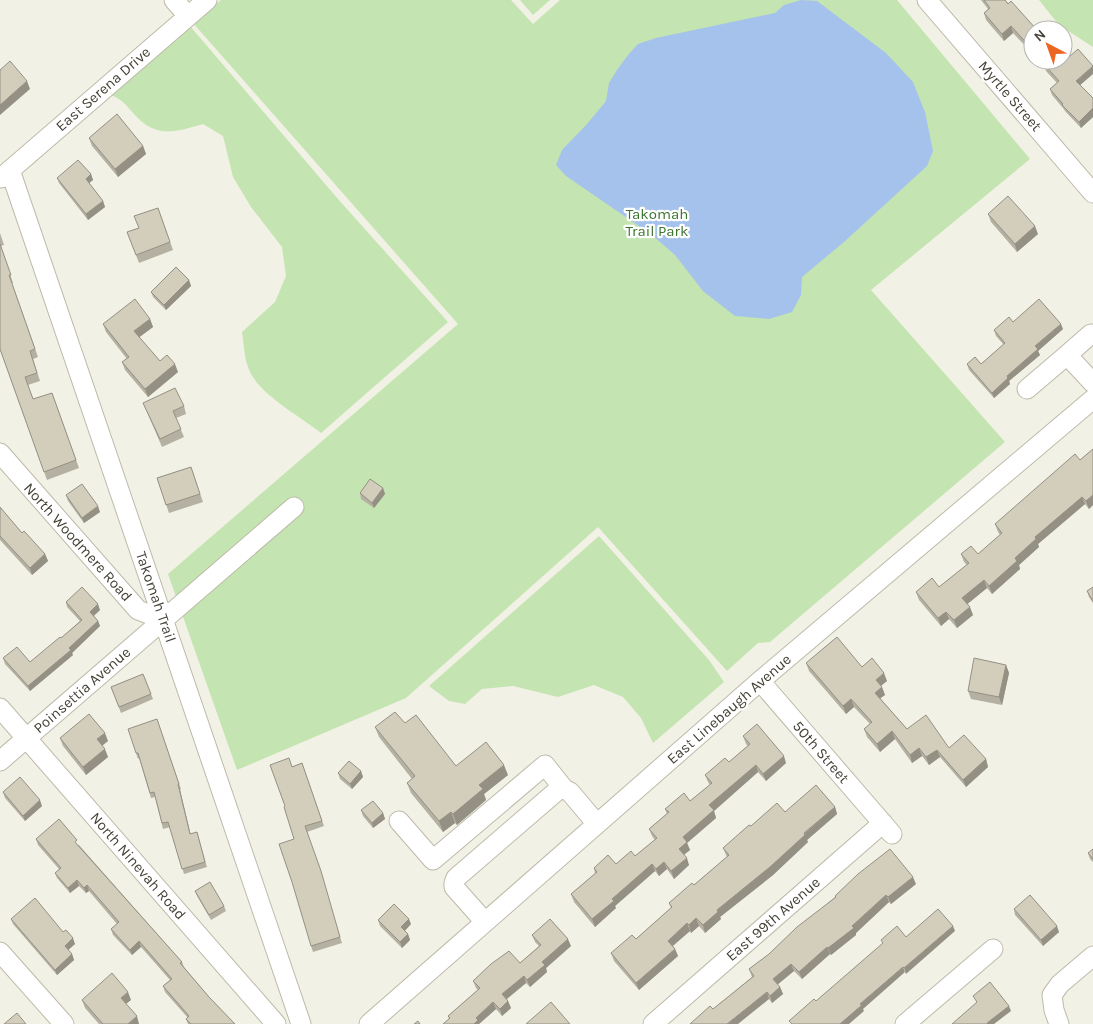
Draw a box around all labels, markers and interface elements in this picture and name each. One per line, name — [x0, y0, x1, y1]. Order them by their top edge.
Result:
north arrow — [1023, 20, 1073, 70]
text: N — [1030, 26, 1049, 45]
street label: East Serena Drive — [52, 43, 154, 135]
street label: Myrtle Street — [975, 57, 1046, 135]
park label: Takomah Trail Park — [626, 205, 688, 240]
street label: North Woodmere Road — [20, 479, 136, 605]
street label: Takomah Trail — [132, 549, 180, 645]
street label: Poinsettia Avenue — [30, 643, 134, 737]
street label: East Linebaugh Avenue — [663, 650, 795, 768]
street label: 50th Street — [789, 717, 853, 787]
street label: North Ninevah Road — [86, 809, 190, 923]
street label: East 99th Avenue — [722, 873, 824, 965]

